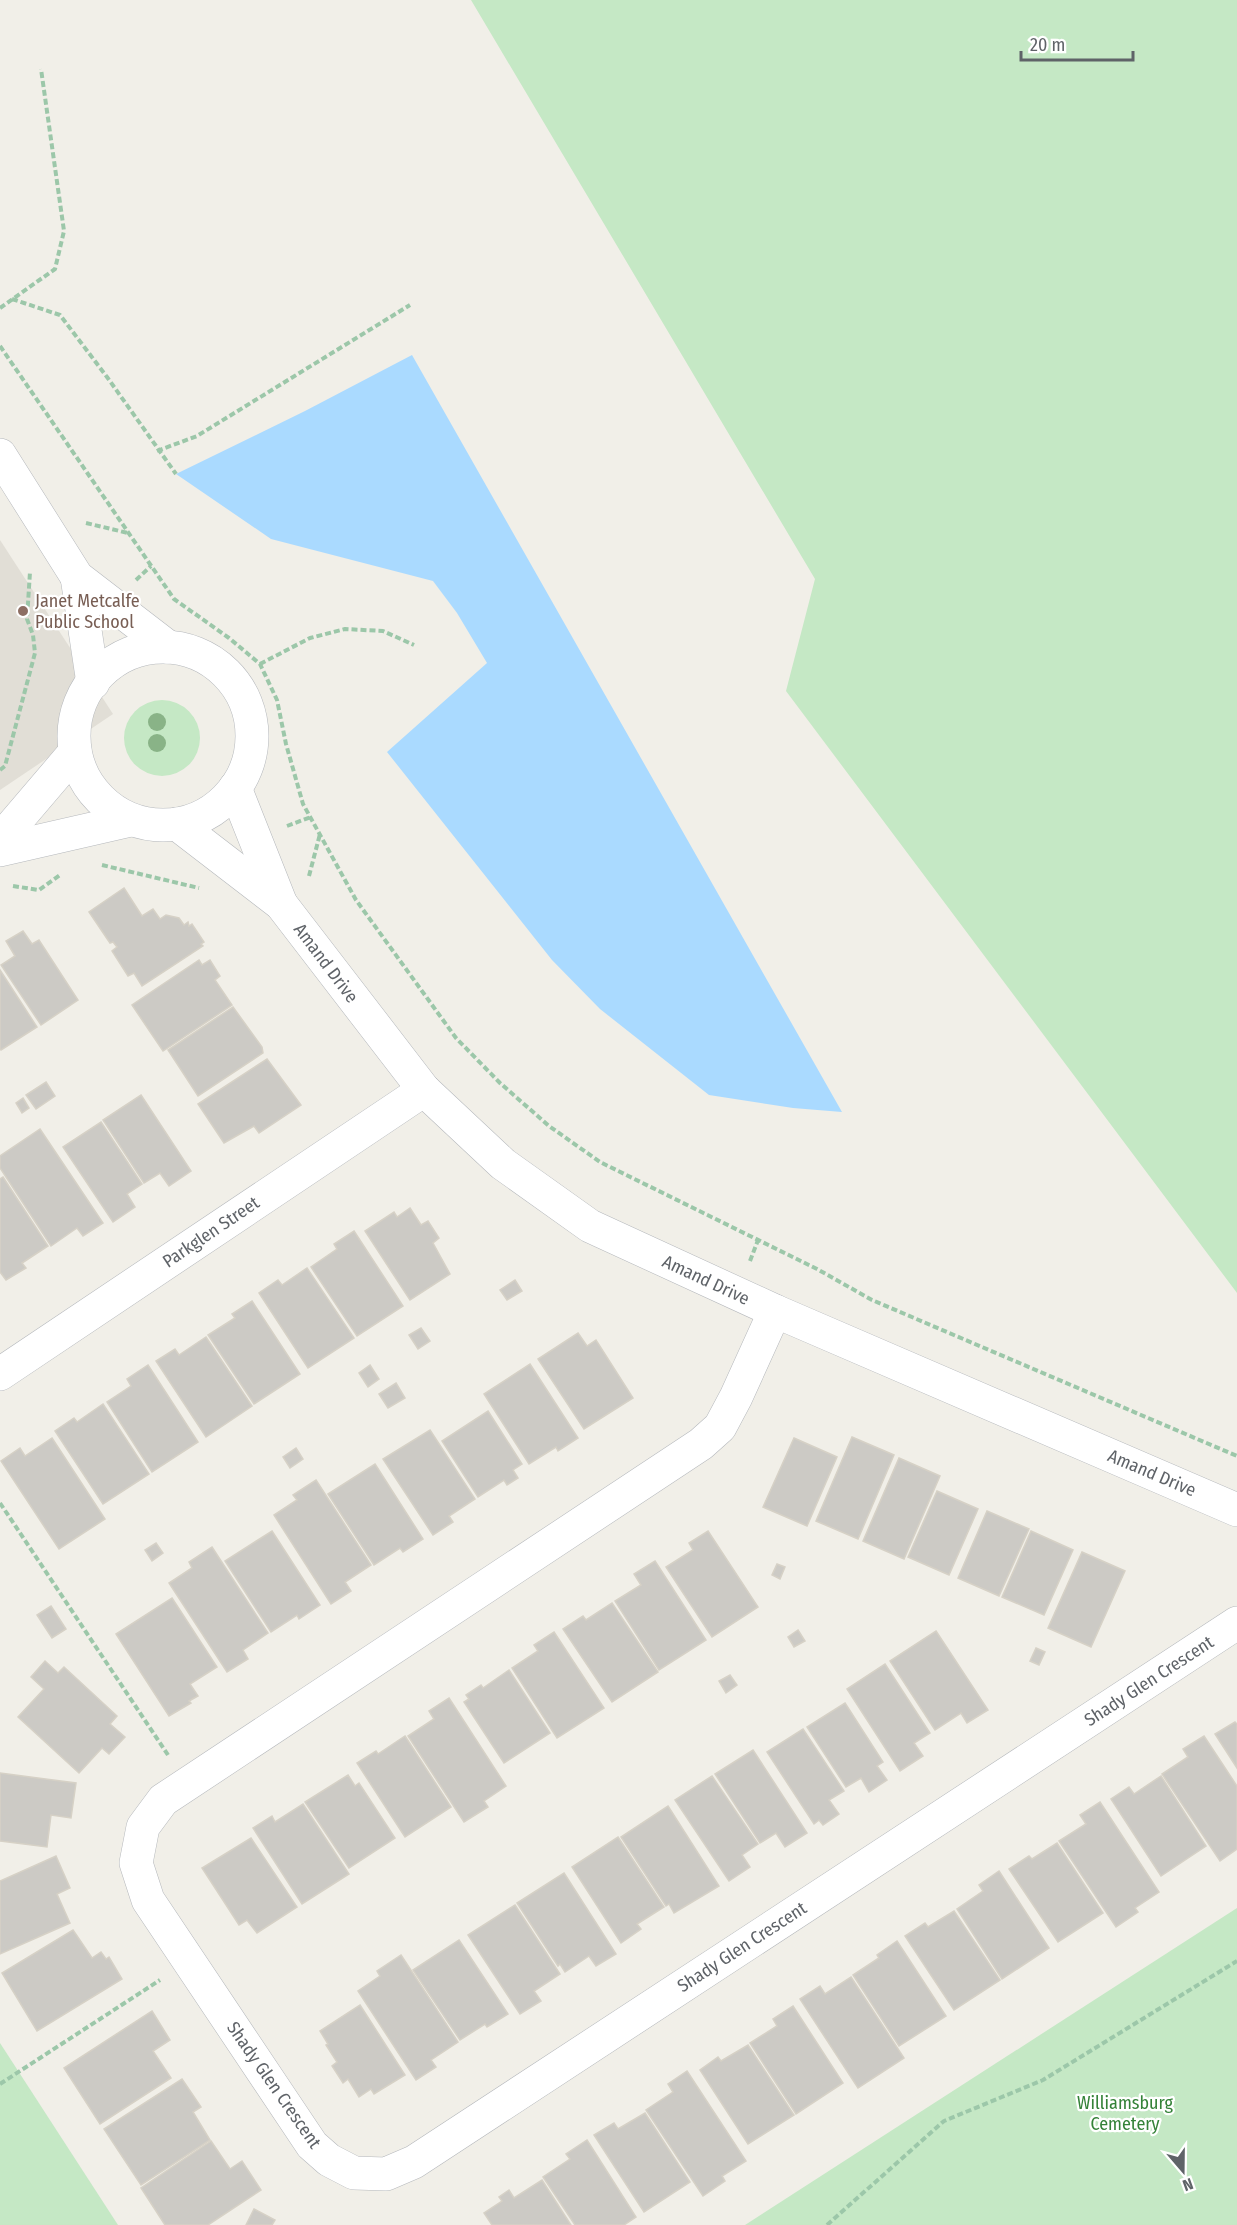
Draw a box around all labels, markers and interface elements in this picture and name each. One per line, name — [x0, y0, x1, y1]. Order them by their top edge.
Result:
scale bar — [1021, 24, 1134, 62]
text: 20 m — [1030, 34, 1065, 56]
place label: Janet Metcalfe Public School — [35, 590, 140, 633]
marker: Janet Metcalfe Public School — [16, 604, 30, 618]
street label: Amand Drive — [289, 919, 363, 1007]
street label: Parkglen Street — [158, 1192, 264, 1272]
street label: Amand Drive — [659, 1250, 753, 1310]
street label: Amand Drive — [1105, 1445, 1199, 1501]
street label: Shady Glen Crescent — [1080, 1631, 1218, 1731]
street label: Shady Glen Crescent — [673, 1897, 811, 1997]
street label: Shady Glen Crescent — [222, 2017, 326, 2153]
park label: Williamsburg Cemetery — [1077, 2092, 1173, 2135]
north arrow — [1153, 2141, 1213, 2201]
text: N — [1180, 2174, 1196, 2195]

